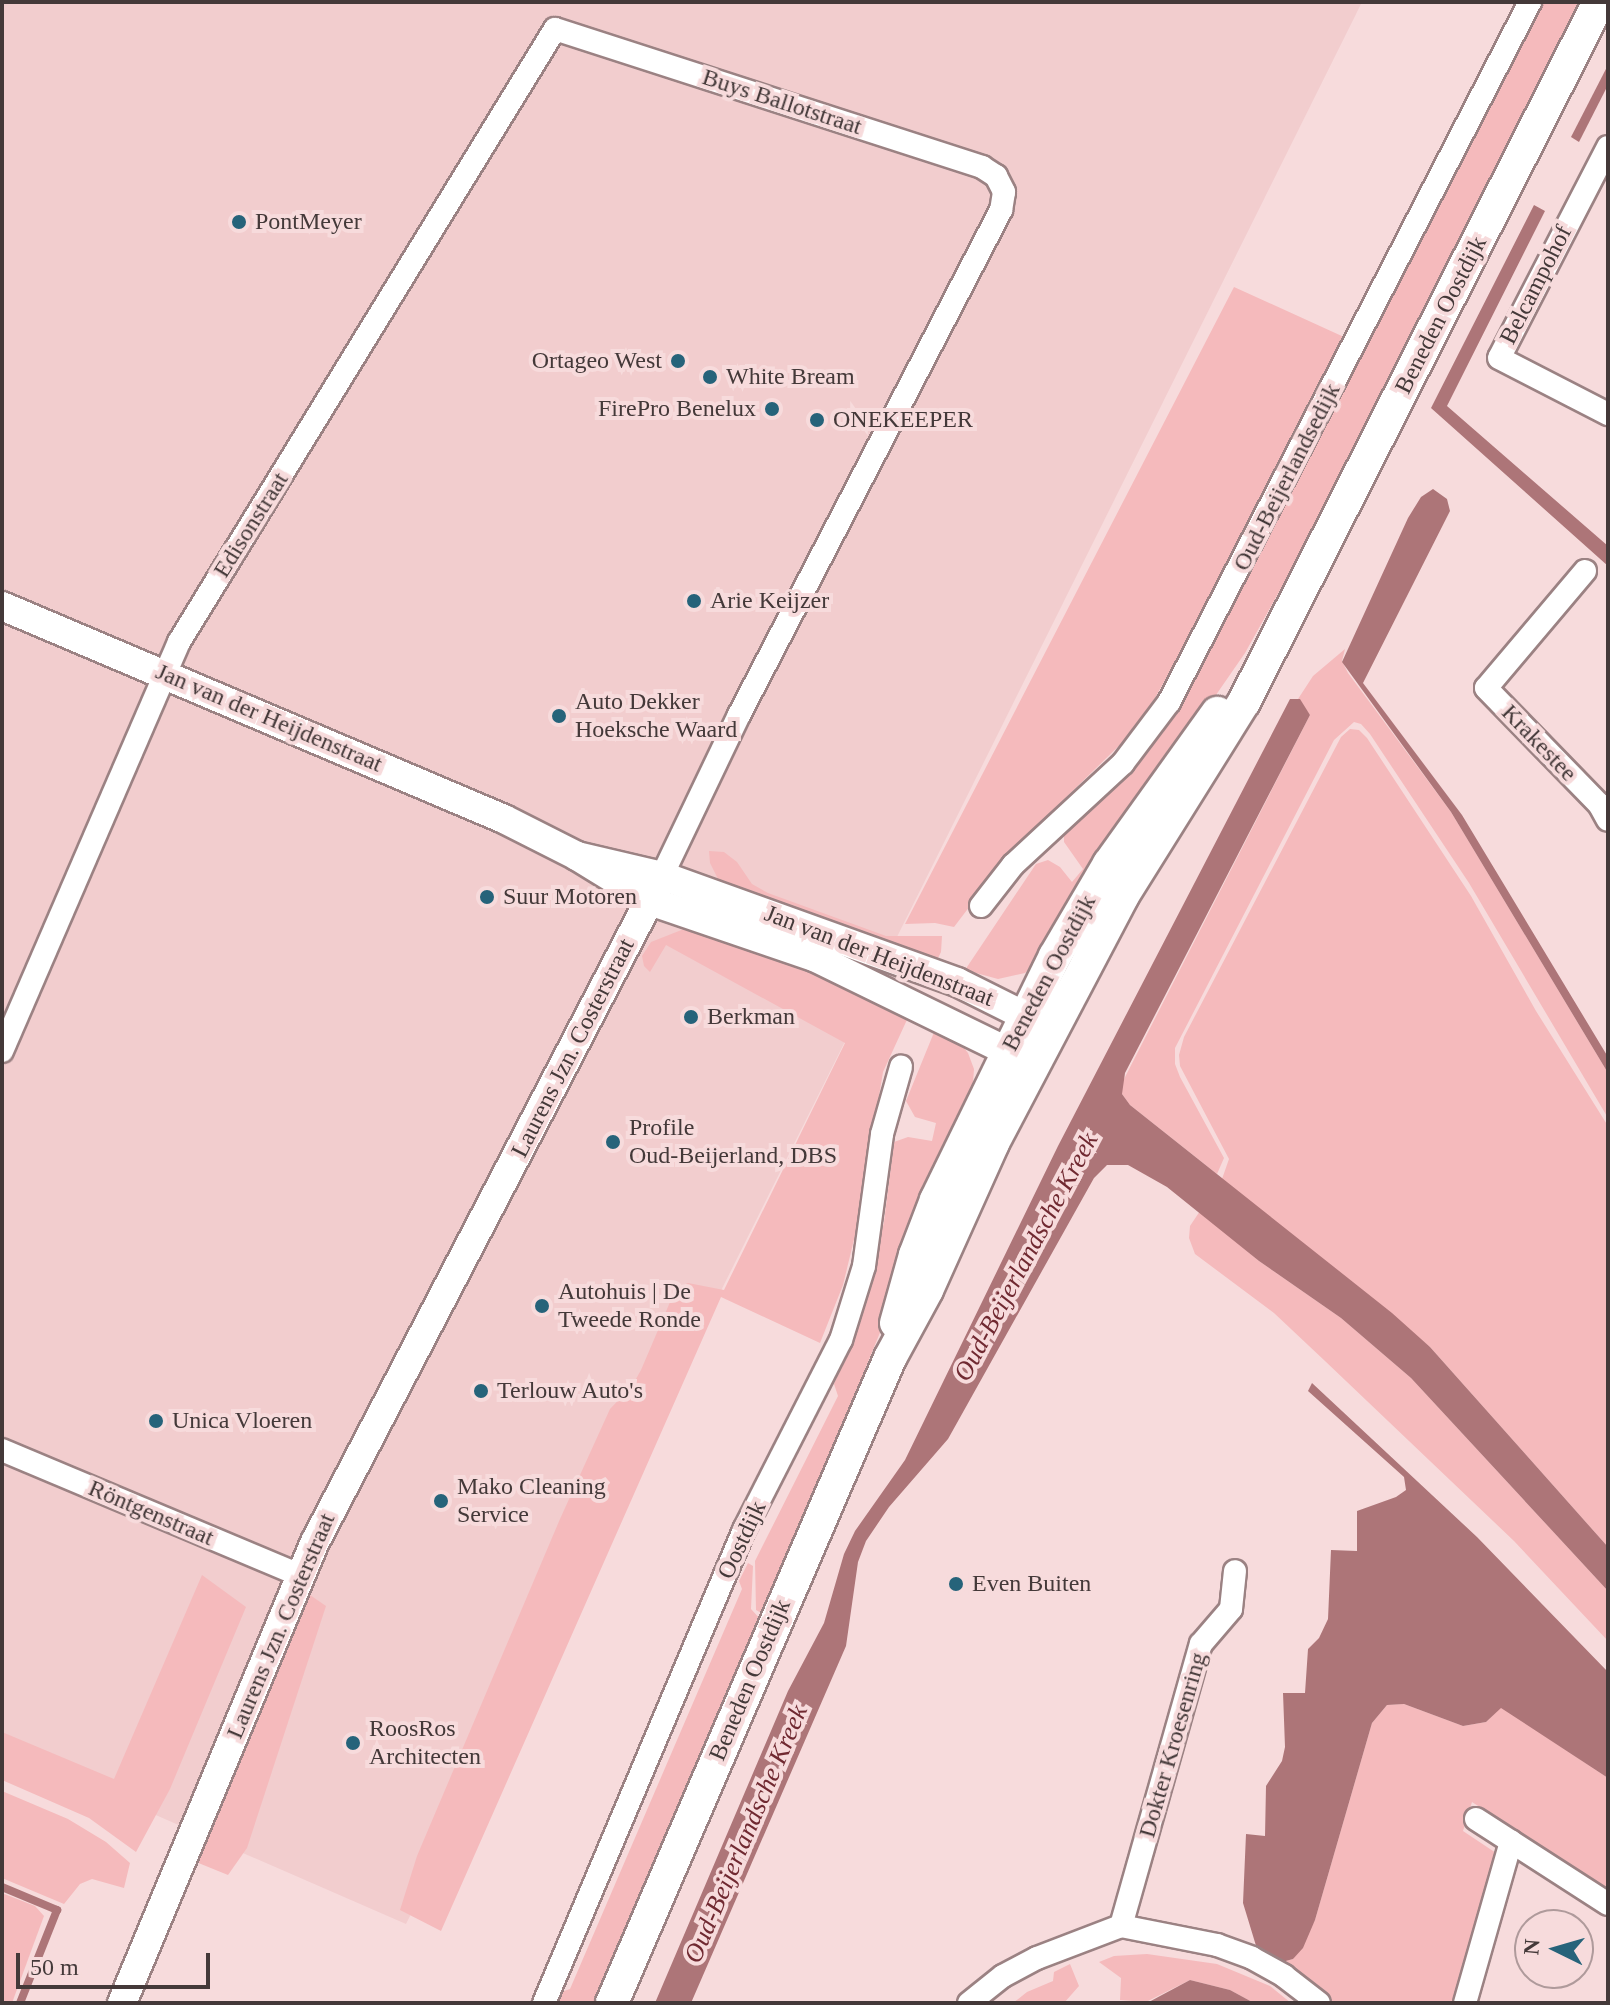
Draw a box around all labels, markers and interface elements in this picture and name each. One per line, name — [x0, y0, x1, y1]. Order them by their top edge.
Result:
street label: Buys Ballotstraat — [699, 63, 865, 141]
place label: PontMeyer — [255, 208, 362, 236]
marker: PontMeyer — [230, 213, 248, 231]
street label: Belcampohof — [1494, 221, 1578, 349]
street label: Beneden Oostdijk — [1389, 232, 1493, 398]
place label: Ortageo West — [531, 347, 662, 375]
marker: Ortageo West — [669, 352, 687, 370]
place label: White Bream — [726, 363, 855, 391]
marker: White Bream — [701, 368, 719, 386]
street label: Oud-Beijerlandsedijk — [1227, 378, 1347, 576]
place label: FirePro Benelux — [598, 395, 756, 423]
marker: FirePro Benelux — [763, 400, 781, 418]
place label: ONEKEEPER — [833, 406, 973, 434]
marker: ONEKEEPER — [808, 411, 826, 429]
street label: Edisonstraat — [207, 467, 295, 583]
place label: Arie Keijzer — [710, 587, 829, 615]
marker: Arie Keijzer — [685, 592, 703, 610]
street label: Jan van der Heijdenstraat — [151, 657, 387, 779]
place label: Auto Dekker Hoeksche Waard — [575, 688, 738, 744]
street label: Krakestee — [1495, 698, 1583, 788]
marker: Auto Dekker Hoeksche Waard — [550, 707, 568, 725]
place label: Suur Motoren — [503, 883, 637, 911]
marker: Suur Motoren — [478, 888, 496, 906]
street label: Beneden Oostdijk — [996, 890, 1102, 1056]
street label: Jan van der Heijdenstraat — [760, 899, 998, 1013]
street label: Laurens Jzn. Costerstraat — [505, 934, 641, 1162]
place label: Berkman — [707, 1003, 795, 1031]
marker: Berkman — [682, 1008, 700, 1026]
place label: Profile Oud-Beijerland, DBS — [629, 1114, 837, 1170]
water label: Oud-Beijerlandsche Kreek — [947, 1127, 1105, 1387]
marker: Profile Oud-Beijerland, DBS — [604, 1133, 622, 1151]
place label: Autohuis | De Tweede Ronde — [558, 1278, 701, 1334]
marker: Autohuis | De Tweede Ronde — [533, 1297, 551, 1315]
place label: Terlouw Auto's — [497, 1377, 644, 1405]
marker: Terlouw Auto's — [472, 1382, 490, 1400]
place label: Unica Vloeren — [172, 1407, 313, 1435]
marker: Unica Vloeren — [147, 1412, 165, 1430]
place label: Mako Cleaning Service — [457, 1473, 606, 1529]
street label: Röntgenstraat — [84, 1474, 218, 1552]
marker: Mako Cleaning Service — [432, 1492, 450, 1510]
street label: Oostdijk — [711, 1496, 773, 1584]
street label: Laurens Jzn. Costerstraat — [220, 1509, 342, 1743]
place label: Even Buiten — [972, 1570, 1091, 1598]
marker: Even Buiten — [947, 1575, 965, 1593]
street label: Beneden Oostdijk — [703, 1595, 797, 1765]
street label: Dokter Kroesenring — [1133, 1649, 1213, 1841]
water label: Oud-Beijerlandsche Kreek — [678, 1700, 814, 1968]
place label: RoosRos Architecten — [369, 1715, 481, 1771]
marker: RoosRos Architecten — [344, 1734, 362, 1752]
north arrow — [1514, 1909, 1594, 1989]
scale bar — [20, 1937, 214, 1987]
text: N — [1518, 1938, 1545, 1956]
text: 50 m — [30, 1954, 79, 1980]

